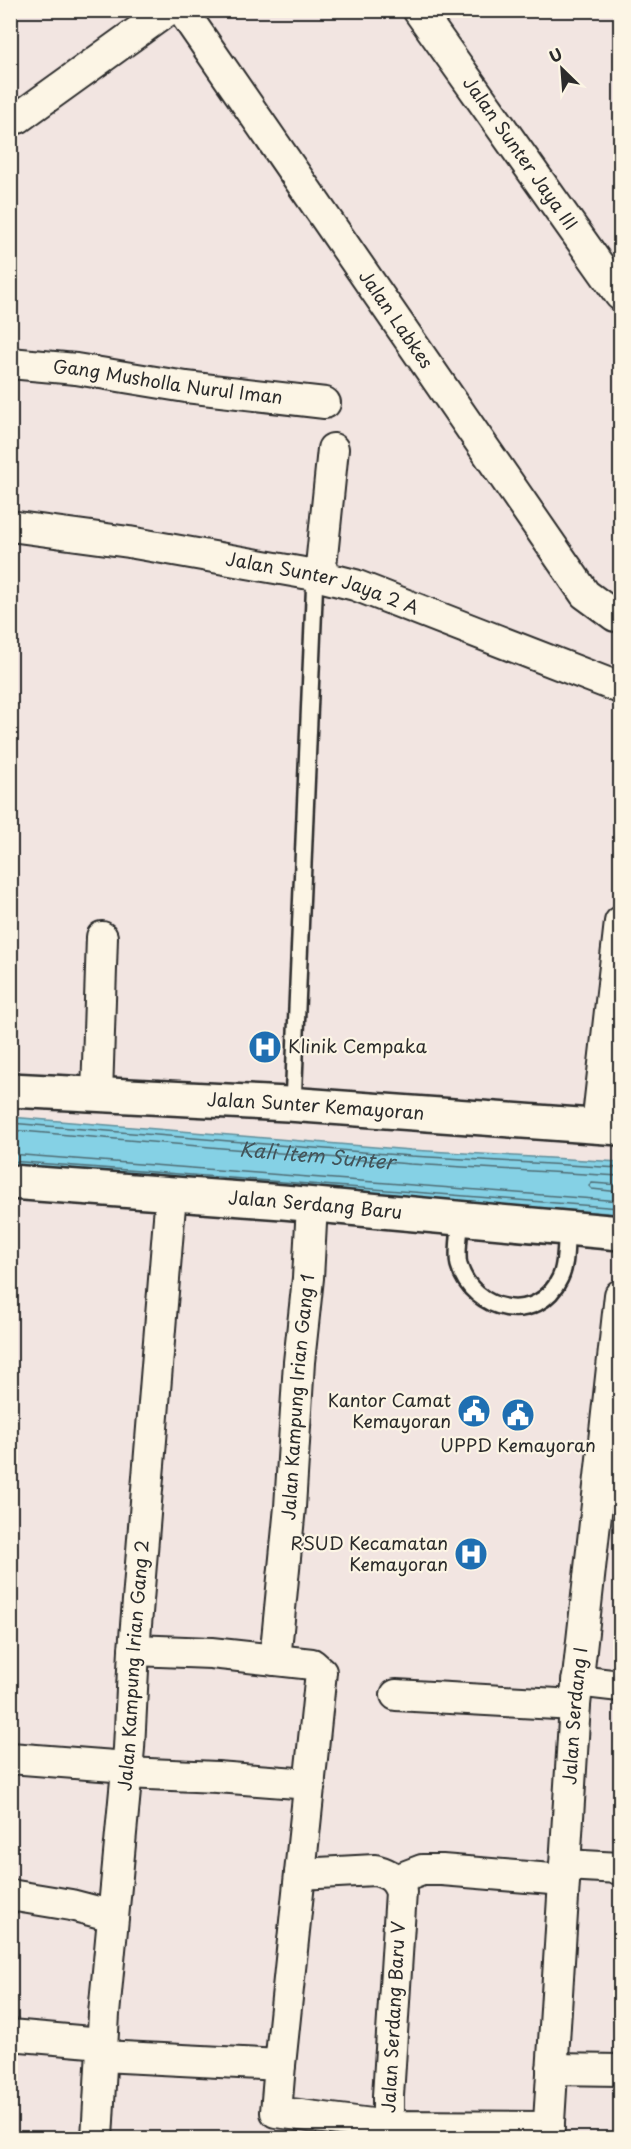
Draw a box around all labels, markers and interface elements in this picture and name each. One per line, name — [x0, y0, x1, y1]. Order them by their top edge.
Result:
north arrow — [532, 39, 592, 99]
text: U — [545, 41, 566, 68]
street label: Jalan Sunter Jaya III — [457, 70, 585, 235]
street label: Jalan Labkes — [353, 264, 440, 373]
street label: Gang Musholla Nurul Iman — [52, 352, 284, 410]
street label: Jalan Sunter Jaya 2 A — [224, 544, 423, 621]
hospital icon: Klinik Cempaka — [247, 1029, 283, 1065]
place label: Klinik Cempaka — [288, 1032, 427, 1059]
street label: Jalan Sunter Kemayoran — [206, 1085, 425, 1126]
water label: Kali Item Sunter — [238, 1134, 399, 1177]
street label: Jalan Serdang Baru — [227, 1183, 403, 1225]
street label: Jalan Kampung Irian Gang 1 — [274, 1272, 320, 1521]
place label: Kantor Camat Kemayoran — [328, 1386, 451, 1434]
public building icon: Kantor Camat Kemayoran — [456, 1393, 492, 1429]
public building icon: UPPD Kemayoran — [500, 1397, 536, 1433]
place label: UPPD Kemayoran — [440, 1431, 596, 1458]
place label: RSUD Kecamatan Kemayoran — [290, 1529, 448, 1577]
hospital icon: RSUD Kecamatan Kemayoran — [453, 1536, 489, 1572]
street label: Jalan Kampung Irian Gang 2 — [110, 1539, 155, 1792]
street label: Jalan Serdang I — [555, 1645, 593, 1786]
street label: Jalan Serdang Baru V — [374, 1920, 411, 2114]

